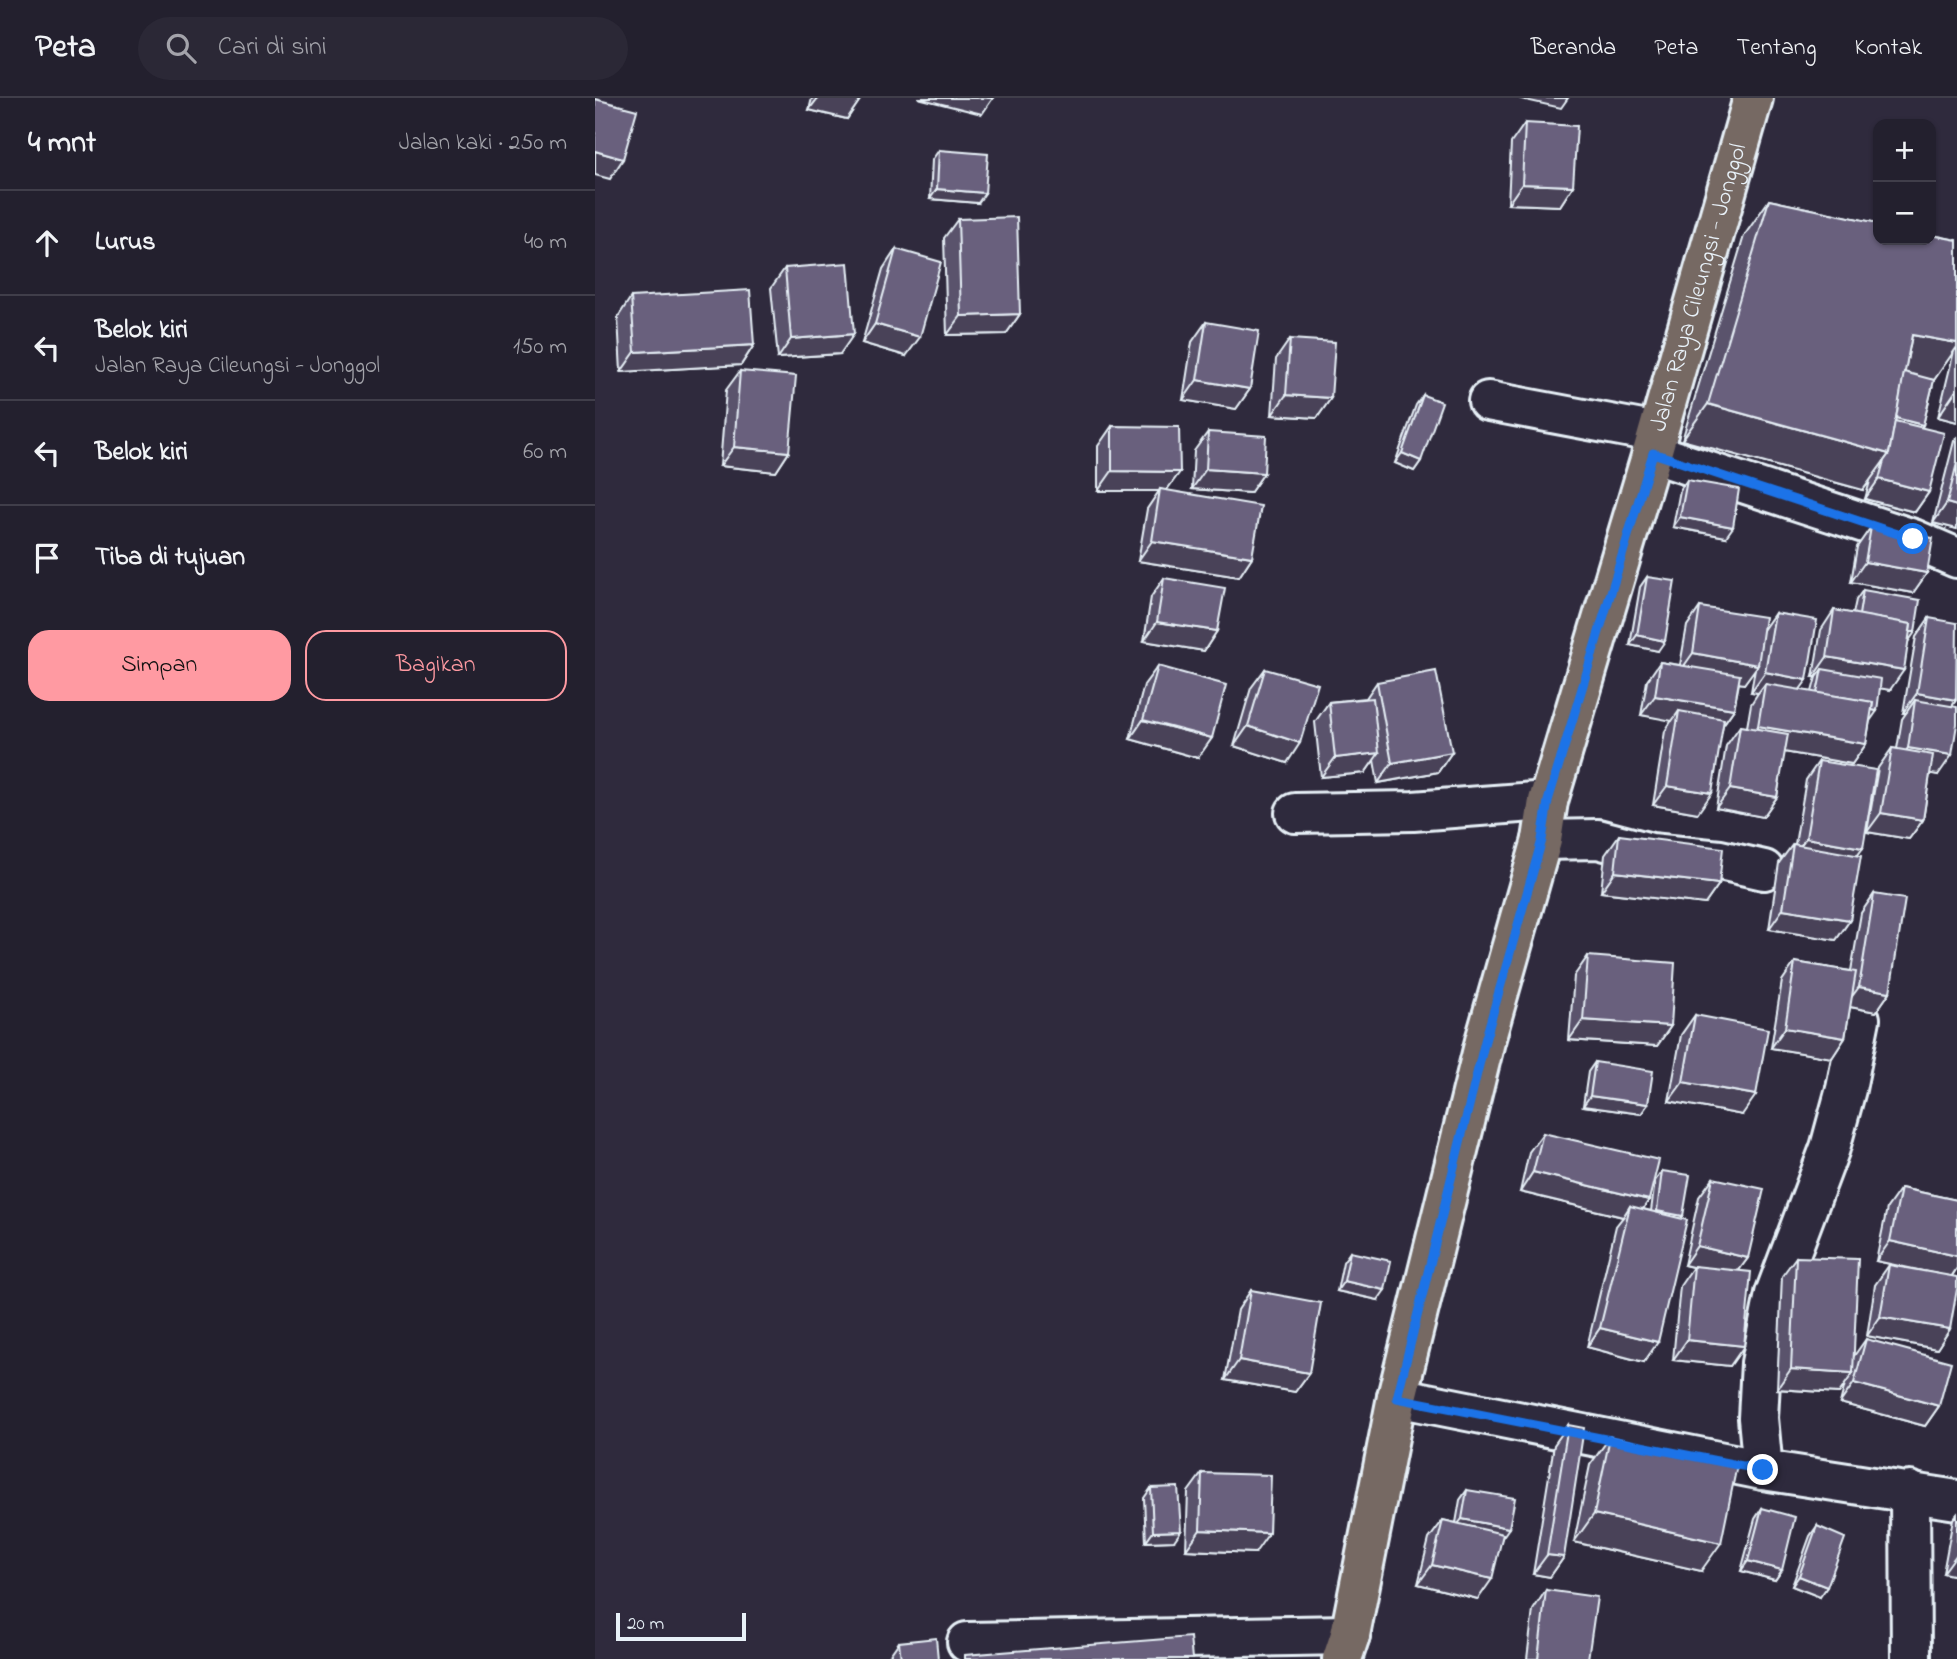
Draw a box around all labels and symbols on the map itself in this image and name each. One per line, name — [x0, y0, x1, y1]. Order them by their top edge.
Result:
street label: Jalan Raya Cileungsi - Jonggol — [1641, 140, 1757, 436]
route start — [1897, 523, 1928, 554]
route end — [1747, 1454, 1778, 1485]
scale bar — [616, 1610, 745, 1642]

